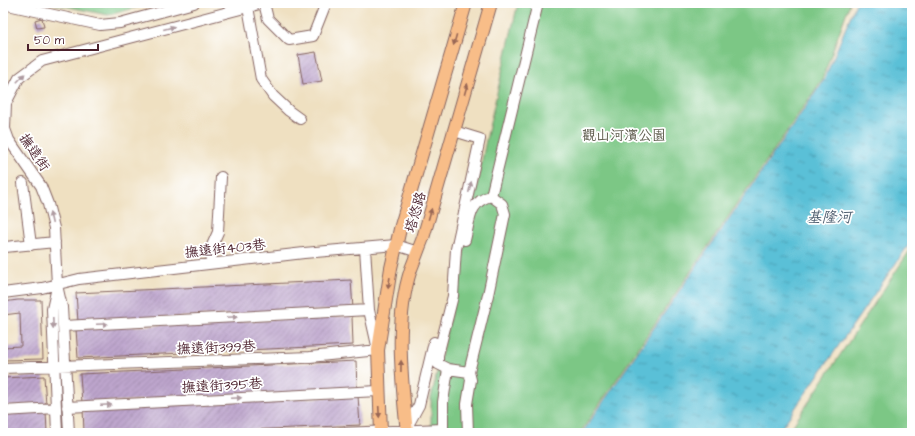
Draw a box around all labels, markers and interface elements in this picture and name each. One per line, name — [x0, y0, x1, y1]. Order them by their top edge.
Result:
one-way arrow — [163, 25, 175, 31]
scale bar — [28, 26, 98, 52]
text: 50 m — [34, 32, 65, 49]
one-way arrow — [452, 35, 458, 47]
one-way arrow — [16, 73, 26, 83]
one-way arrow — [463, 83, 469, 95]
park label: 觀山河濱公園 — [582, 126, 666, 146]
street label: 撫遠街 — [14, 130, 54, 176]
one-way arrow — [468, 181, 474, 193]
street label: 塔悠路 — [401, 189, 431, 235]
water label: 基隆河 — [806, 207, 854, 228]
one-way arrow — [427, 208, 433, 220]
one-way arrow — [48, 212, 54, 224]
street label: 撫遠街403巷 — [184, 235, 268, 263]
one-way arrow — [386, 277, 392, 289]
one-way arrow — [226, 314, 238, 321]
one-way arrow — [49, 317, 56, 329]
one-way arrow — [96, 321, 108, 328]
street label: 撫遠街399巷 — [176, 337, 257, 359]
one-way arrow — [398, 360, 405, 372]
street label: 撫遠街395巷 — [181, 374, 264, 398]
one-way arrow — [230, 395, 243, 401]
one-way arrow — [100, 401, 112, 408]
one-way arrow — [376, 406, 383, 418]

